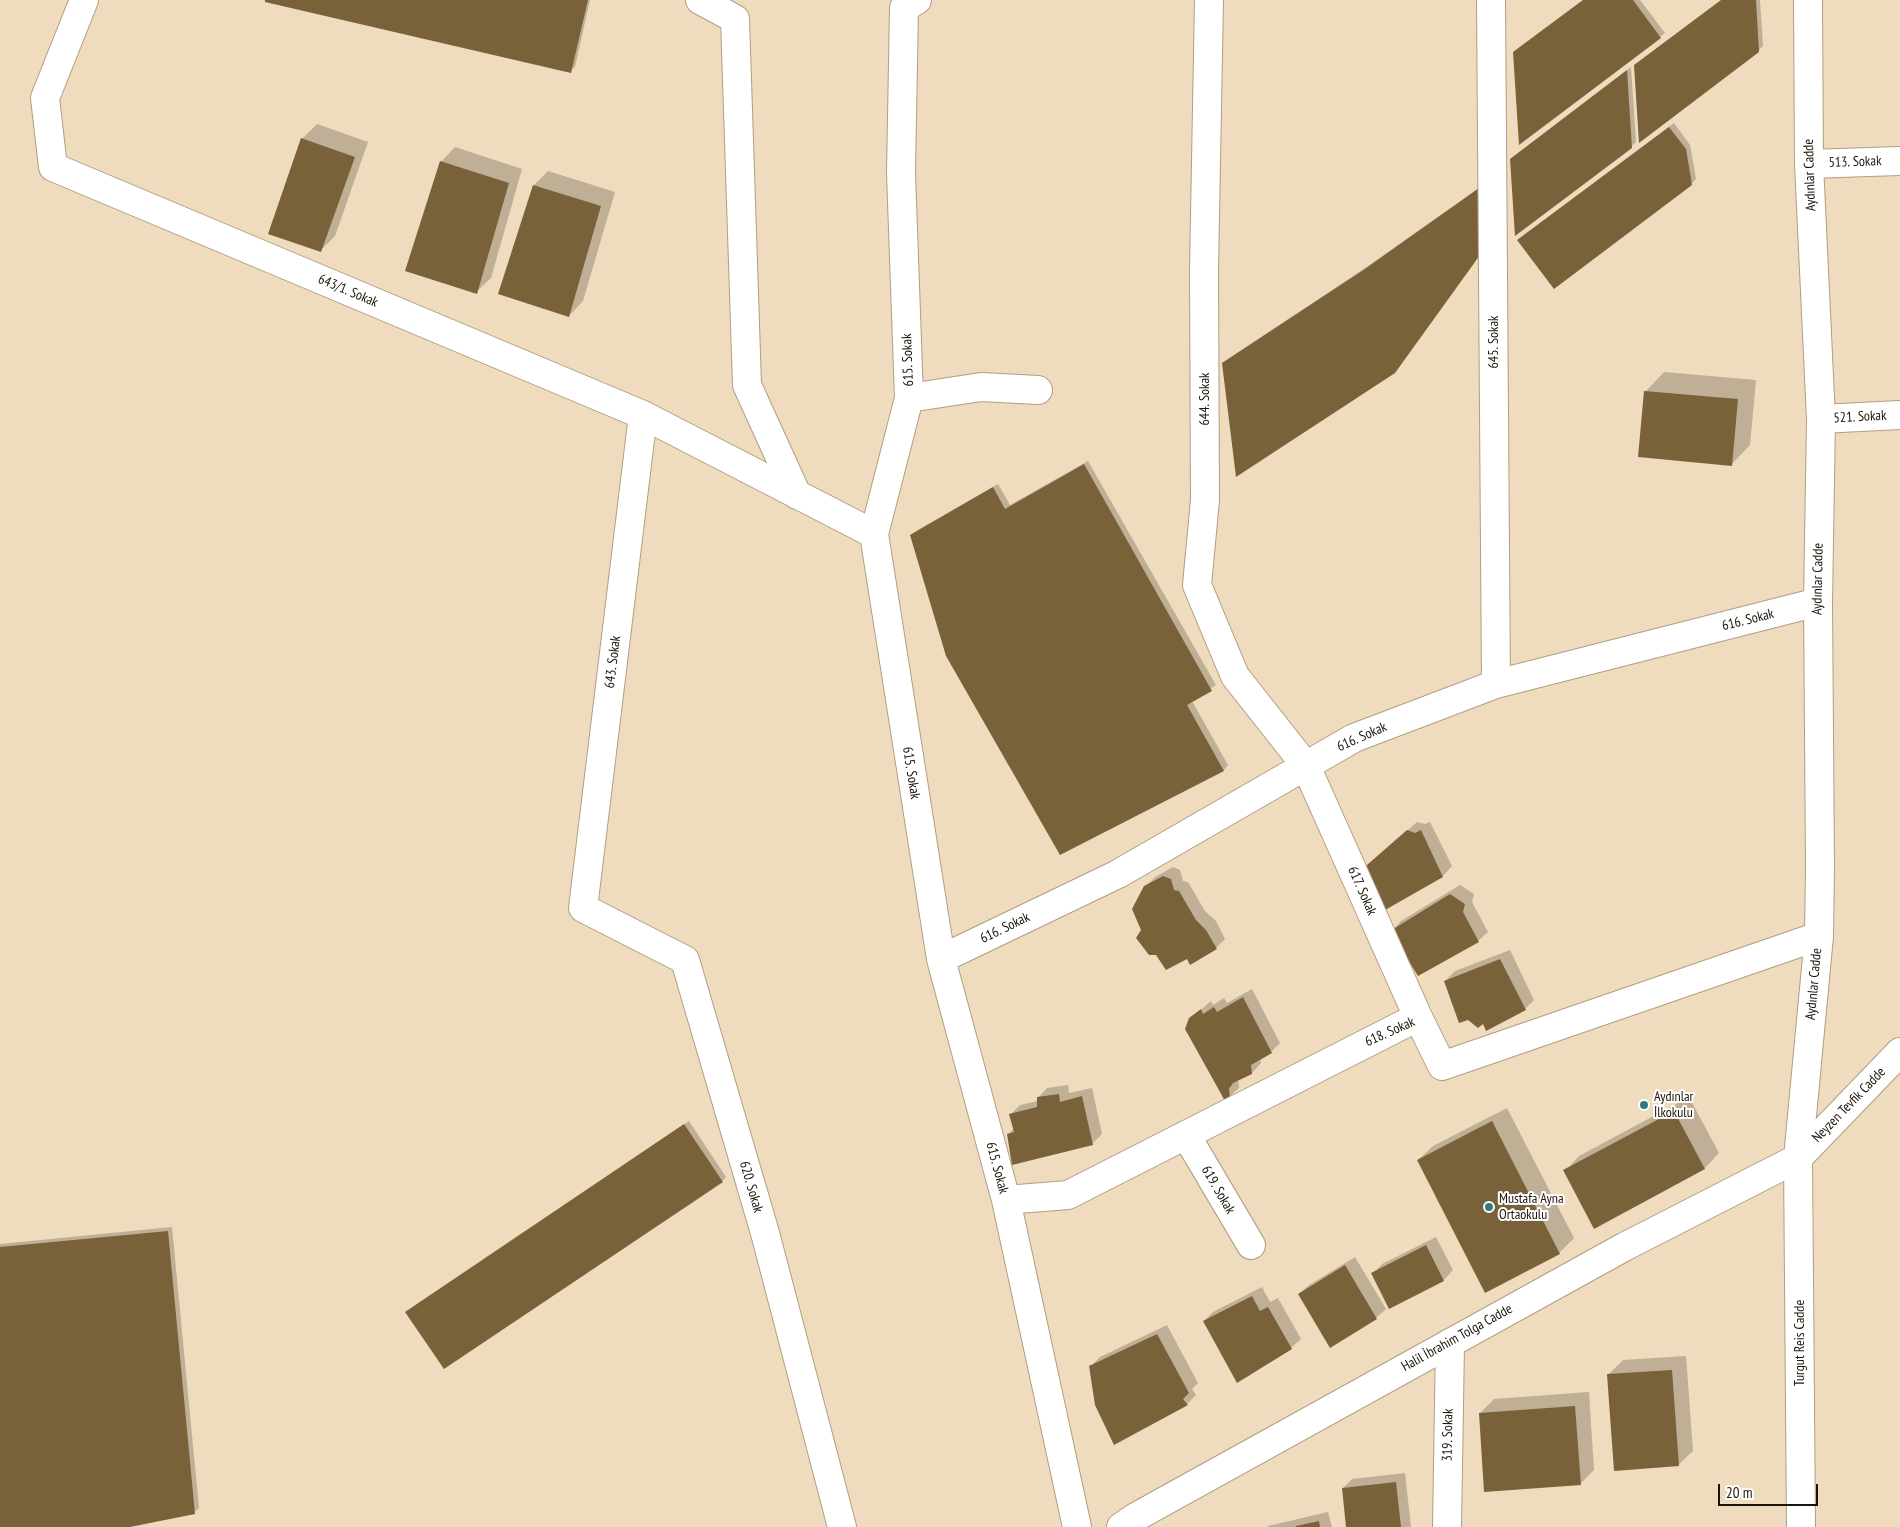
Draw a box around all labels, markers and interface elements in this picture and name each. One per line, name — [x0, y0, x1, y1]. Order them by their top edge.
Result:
street label: Aydınlar Cadde — [1800, 139, 1820, 211]
street label: 513. Sokak — [1828, 153, 1882, 171]
street label: 643/1. Sokak — [316, 271, 380, 311]
street label: 645. Sokak — [1486, 316, 1502, 368]
street label: 615. Sokak — [899, 333, 917, 387]
street label: 644. Sokak — [1197, 373, 1213, 425]
street label: 521. Sokak — [1833, 407, 1887, 427]
street label: Aydınlar Cadde — [1809, 543, 1827, 615]
street label: 616. Sokak — [1720, 605, 1776, 635]
street label: 643. Sokak — [601, 635, 625, 689]
street label: 616. Sokak — [1334, 719, 1390, 755]
street label: 615. Sokak — [899, 746, 923, 800]
street label: 617. Sokak — [1344, 864, 1380, 918]
street label: 616. Sokak — [978, 909, 1032, 947]
street label: Aydınlar Cadde — [1802, 947, 1826, 1021]
street label: 618. Sokak — [1362, 1014, 1418, 1050]
street label: Neyzen Tevfik Cadde — [1809, 1064, 1889, 1146]
place label: Aydınlar İlkokulu — [1654, 1089, 1693, 1122]
marker: Aydınlar İlkokulu — [1638, 1099, 1650, 1111]
street label: 615. Sokak — [982, 1140, 1012, 1196]
street label: 620. Sokak — [736, 1159, 766, 1215]
street label: 619. Sokak — [1198, 1163, 1238, 1217]
place label: Mustafa Ayna Ortaokulu — [1499, 1191, 1564, 1224]
marker: Mustafa Ayna Ortaokulu — [1483, 1201, 1495, 1213]
street label: Turgut Reis Cadde — [1792, 1300, 1808, 1386]
street label: Halil İbrahim Tolga Cadde — [1399, 1301, 1515, 1375]
street label: 319. Sokak — [1439, 1408, 1457, 1462]
scale bar — [1720, 1474, 1820, 1506]
text: 20 m — [1726, 1483, 1752, 1502]

